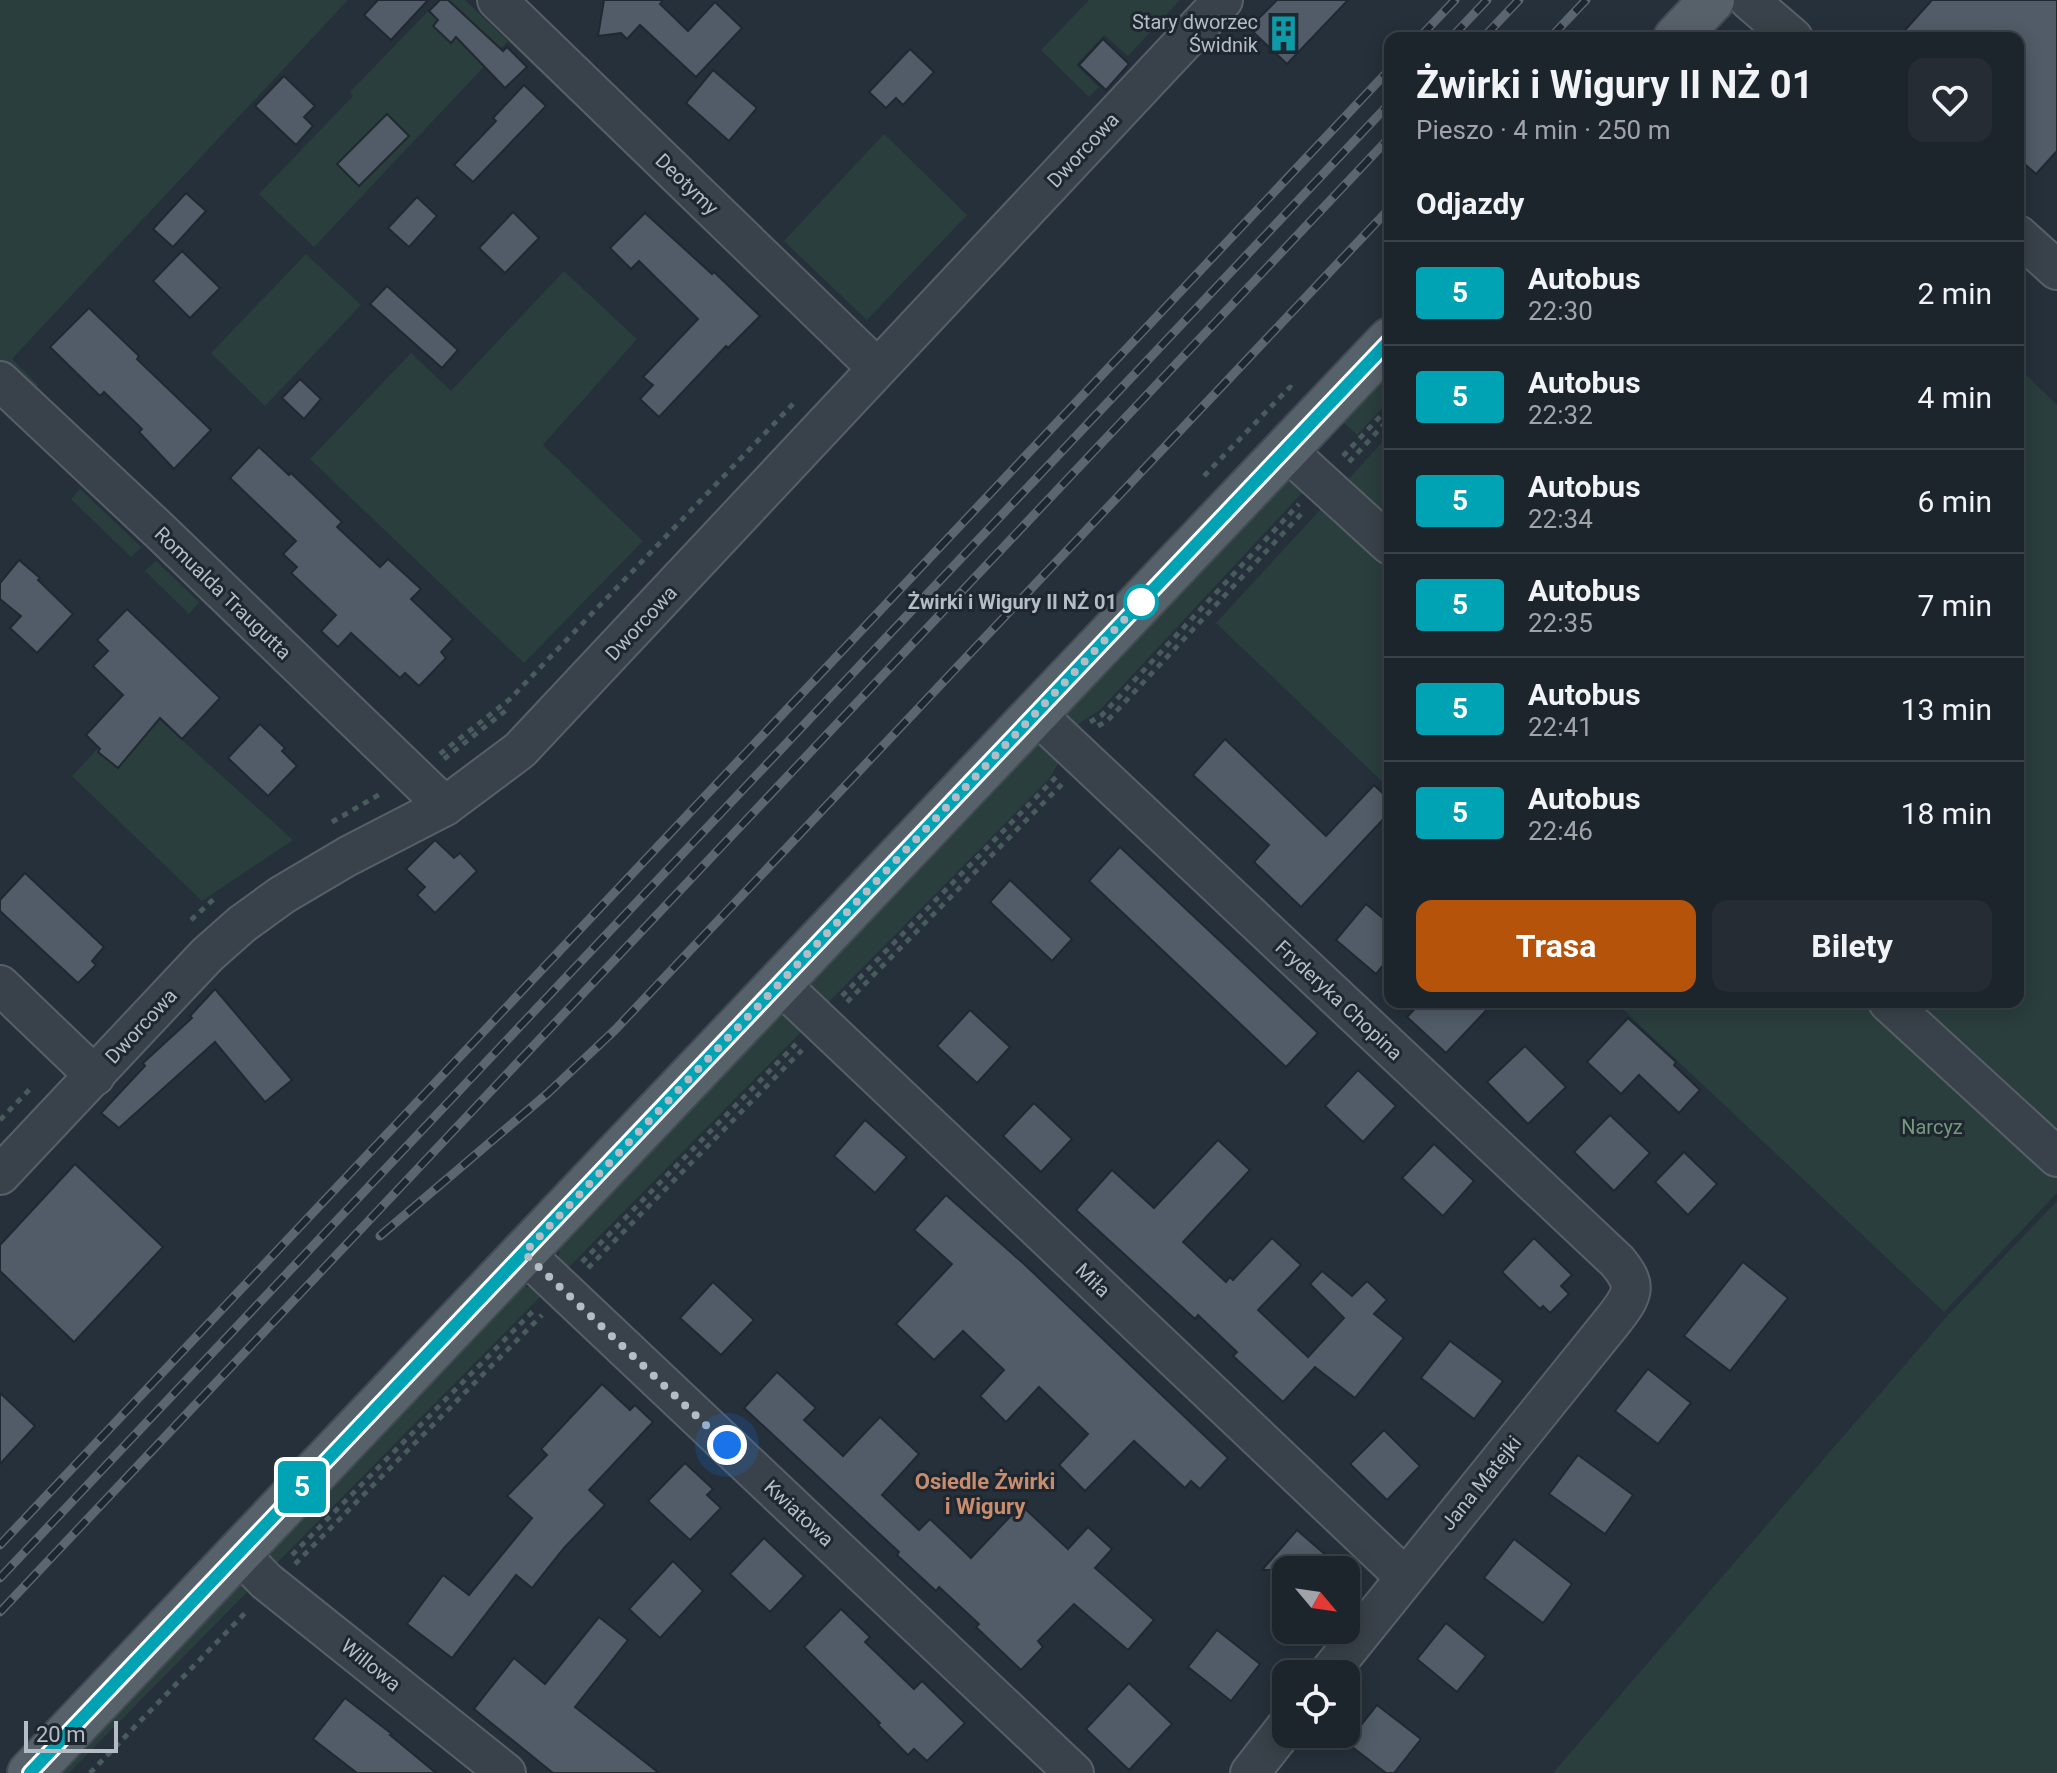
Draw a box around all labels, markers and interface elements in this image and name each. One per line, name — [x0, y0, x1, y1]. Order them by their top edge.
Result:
place label: Stary dworzec Świdnik — [1132, 10, 1259, 57]
building icon: Stary dworzec Świdnik — [1265, 14, 1303, 52]
button: heart — [1908, 58, 1992, 142]
text: Żwirki i Wigury II NŻ 01 — [1416, 63, 1813, 107]
street label: Dworcowa — [1042, 107, 1124, 193]
text: Pieszo · 4 min · 250 m — [1416, 115, 1670, 145]
street label: Deotymy — [651, 148, 724, 220]
text: Odjazdy — [1416, 186, 1524, 221]
text: Autobus — [1528, 261, 1641, 296]
text: 5 — [1452, 276, 1468, 309]
text: 2 min — [1918, 276, 1992, 311]
text: 22:30 — [1528, 296, 1593, 326]
text: Autobus — [1528, 365, 1641, 400]
text: 5 — [1452, 380, 1468, 413]
text: 4 min — [1918, 380, 1992, 415]
text: 22:32 — [1528, 400, 1593, 430]
text: Autobus — [1528, 469, 1641, 504]
text: 5 — [1452, 484, 1468, 517]
text: 6 min — [1918, 484, 1992, 519]
text: 22:34 — [1528, 504, 1593, 534]
street label: Romualda Traugutta — [150, 522, 296, 664]
text: Autobus — [1528, 573, 1641, 608]
street label: Dworcowa — [600, 580, 682, 666]
marker: Żwirki i Wigury II NŻ 01 — [1124, 585, 1158, 619]
text: 5 — [1452, 588, 1468, 621]
text: 7 min — [1918, 588, 1992, 623]
place label: Żwirki i Wigury II NŻ 01 — [908, 590, 1117, 614]
text: 22:35 — [1528, 608, 1593, 638]
text: Autobus — [1528, 677, 1641, 712]
text: 5 — [1452, 692, 1468, 725]
text: 13 min — [1901, 692, 1992, 727]
text: 22:41 — [1528, 712, 1593, 742]
text: Autobus — [1528, 781, 1641, 816]
text: 5 — [1452, 796, 1468, 829]
text: 18 min — [1901, 796, 1992, 831]
text: 22:46 — [1528, 816, 1593, 846]
button: Trasa — [1416, 900, 1696, 992]
button: Bilety — [1712, 900, 1992, 992]
street label: Fryderyka Chopina — [1271, 935, 1407, 1065]
street label: Dworcowa — [100, 983, 182, 1069]
park label: Narcyz — [1901, 1115, 1963, 1139]
street label: Miła — [1071, 1258, 1115, 1302]
your location — [707, 1425, 747, 1465]
street label: Jana Matejki — [1436, 1431, 1526, 1535]
line badge: 5 — [276, 1461, 328, 1513]
district label: Osiedle Żwirki i Wigury — [915, 1469, 1055, 1519]
text: 5 — [294, 1470, 310, 1503]
street label: Kwiatowa — [759, 1475, 839, 1551]
north arrow — [1272, 1556, 1360, 1644]
map controls — [1272, 1556, 1360, 1748]
street label: Willowa — [336, 1634, 406, 1696]
button: locate — [1272, 1660, 1360, 1748]
scale bar — [24, 1717, 118, 1753]
text: 20 m — [36, 1722, 85, 1747]

